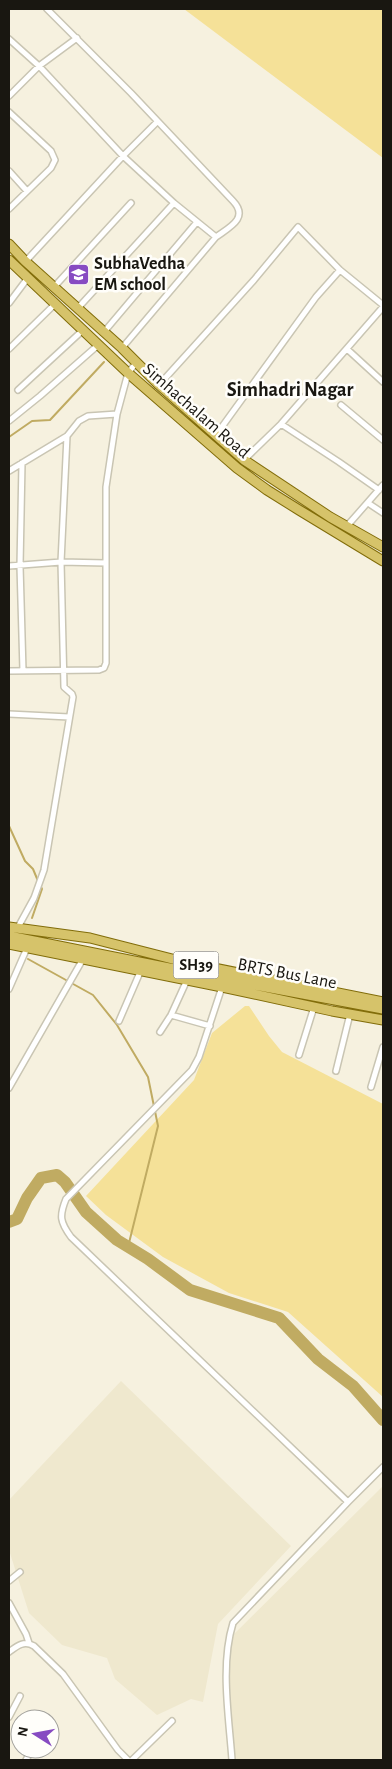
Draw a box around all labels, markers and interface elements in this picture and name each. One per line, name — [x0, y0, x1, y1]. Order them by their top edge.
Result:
place label: SubhaVedha EM school — [94, 255, 186, 294]
school or university icon: SubhaVedha EM school — [66, 262, 90, 286]
street label: Simhachalam Road — [139, 360, 253, 462]
district label: Simhadri Nagar — [227, 380, 353, 400]
road number: SH39 — [174, 952, 218, 978]
street label: BRTS Bus Lane — [236, 956, 338, 992]
north arrow — [10, 1709, 60, 1759]
text: N — [15, 1726, 31, 1738]

